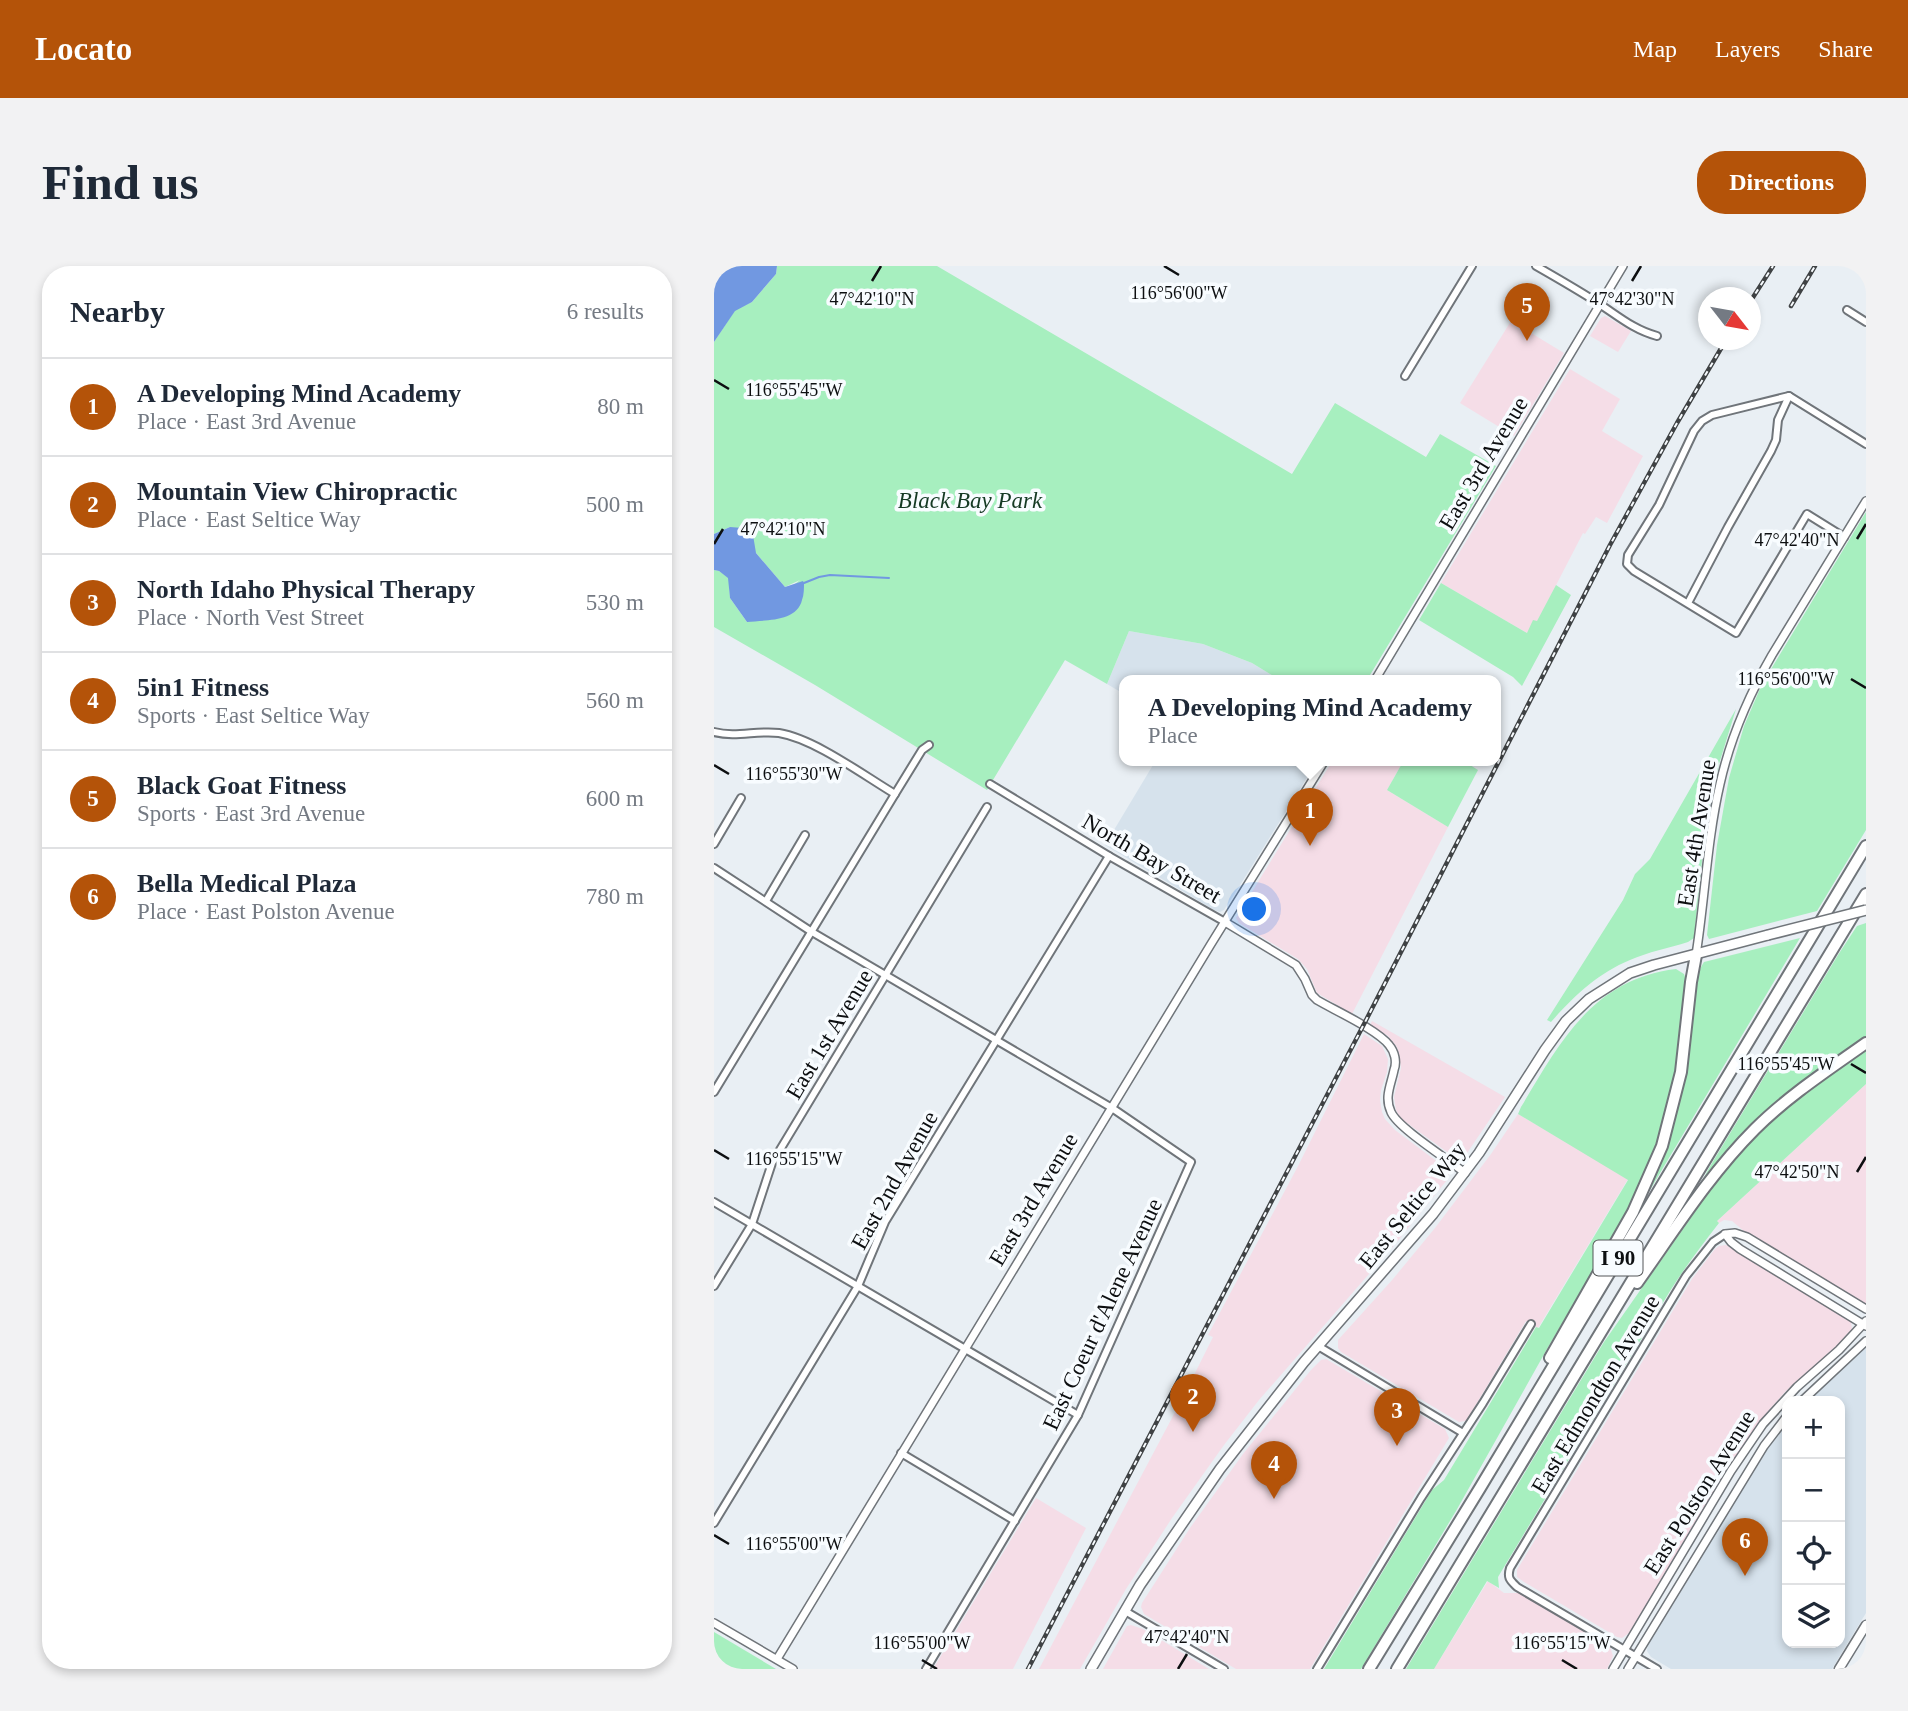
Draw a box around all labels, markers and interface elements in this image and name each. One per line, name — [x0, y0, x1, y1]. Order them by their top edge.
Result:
text: Locato — [35, 31, 132, 67]
text: Map — [1633, 36, 1677, 62]
text: Layers — [1715, 36, 1780, 62]
text: Share — [1818, 36, 1873, 62]
button: Directions — [1697, 151, 1866, 214]
text: Find us — [42, 155, 199, 210]
text: 116°56'00"W — [1130, 283, 1228, 303]
pin: 5 — [1504, 283, 1550, 341]
north arrow — [1698, 287, 1761, 350]
text: 47°42'10"N — [830, 289, 914, 309]
text: 47°42'30"N — [1590, 289, 1674, 309]
text: Nearby — [70, 295, 165, 328]
text: 6 results — [567, 299, 644, 324]
text: A Developing Mind Academy — [137, 379, 461, 408]
text: 116°55'45"W — [745, 380, 843, 400]
street label: East 3rd Avenue — [1434, 392, 1533, 534]
text: 1 — [87, 394, 99, 419]
text: 80 m — [597, 394, 644, 419]
text: Place · East 3rd Avenue — [137, 409, 356, 434]
text: Mountain View Chiropractic — [137, 477, 457, 506]
park label: Black Bay Park — [898, 488, 1043, 513]
text: 2 — [87, 492, 99, 517]
text: 500 m — [586, 492, 644, 517]
text: Place · East Seltice Way — [137, 507, 361, 532]
text: 47°42'10"N — [741, 519, 825, 539]
text: 47°42'40"N — [1755, 530, 1839, 550]
text: North Idaho Physical Therapy — [137, 575, 475, 604]
text: 3 — [87, 590, 99, 615]
text: 530 m — [586, 590, 644, 615]
text: Place · North Vest Street — [137, 605, 364, 630]
text: 116°56'00"W — [1737, 669, 1835, 689]
text: 5in1 Fitness — [137, 673, 269, 702]
popup — [1119, 675, 1501, 766]
text: 4 — [87, 688, 99, 713]
text: 560 m — [586, 688, 644, 713]
text: A Developing Mind Academy — [1148, 693, 1472, 722]
text: Sports · East Seltice Way — [137, 703, 370, 728]
text: Place — [1148, 723, 1198, 748]
street label: East 4th Avenue — [1672, 758, 1720, 909]
text: 116°55'30"W — [745, 764, 843, 784]
text: Black Goat Fitness — [137, 771, 346, 800]
text: 5 — [87, 786, 99, 811]
text: 600 m — [586, 786, 644, 811]
pin: 1 — [1287, 788, 1333, 846]
text: Sports · East 3rd Avenue — [137, 801, 365, 826]
street label: North Bay Street — [1078, 809, 1226, 909]
text: Bella Medical Plaza — [137, 869, 357, 898]
text: 6 — [87, 884, 99, 909]
text: 780 m — [586, 884, 644, 909]
your location — [1237, 892, 1271, 926]
text: Place · East Polston Avenue — [137, 899, 395, 924]
street label: East 1st Avenue — [781, 965, 878, 1103]
text: 116°55'45"W — [1737, 1054, 1835, 1074]
street label: East 2nd Avenue — [846, 1107, 943, 1254]
street label: East 3rd Avenue — [984, 1128, 1083, 1270]
street label: East Seltice Way — [1354, 1137, 1471, 1273]
text: 116°55'15"W — [745, 1149, 843, 1169]
text: 47°42'50"N — [1755, 1162, 1839, 1182]
street label: East Coeur d'Alene Avenue — [1038, 1195, 1167, 1434]
road number: I 90 — [1594, 1240, 1642, 1276]
street label: East Edmondton Avenue — [1526, 1291, 1665, 1498]
pin: 2 — [1170, 1374, 1216, 1432]
pin: 3 — [1374, 1388, 1420, 1446]
map controls — [1782, 1396, 1845, 1648]
button: + — [1782, 1396, 1845, 1459]
street label: East Polston Avenue — [1639, 1406, 1760, 1579]
pin: 4 — [1251, 1441, 1297, 1499]
button: − — [1782, 1459, 1845, 1522]
pin: 6 — [1722, 1518, 1768, 1576]
button: locate — [1782, 1522, 1845, 1585]
text: 116°55'00"W — [745, 1534, 843, 1554]
button: layers — [1782, 1585, 1845, 1648]
text: 47°42'40"N — [1145, 1627, 1229, 1647]
text: 116°55'00"W — [873, 1633, 971, 1653]
text: 116°55'15"W — [1513, 1633, 1611, 1653]

